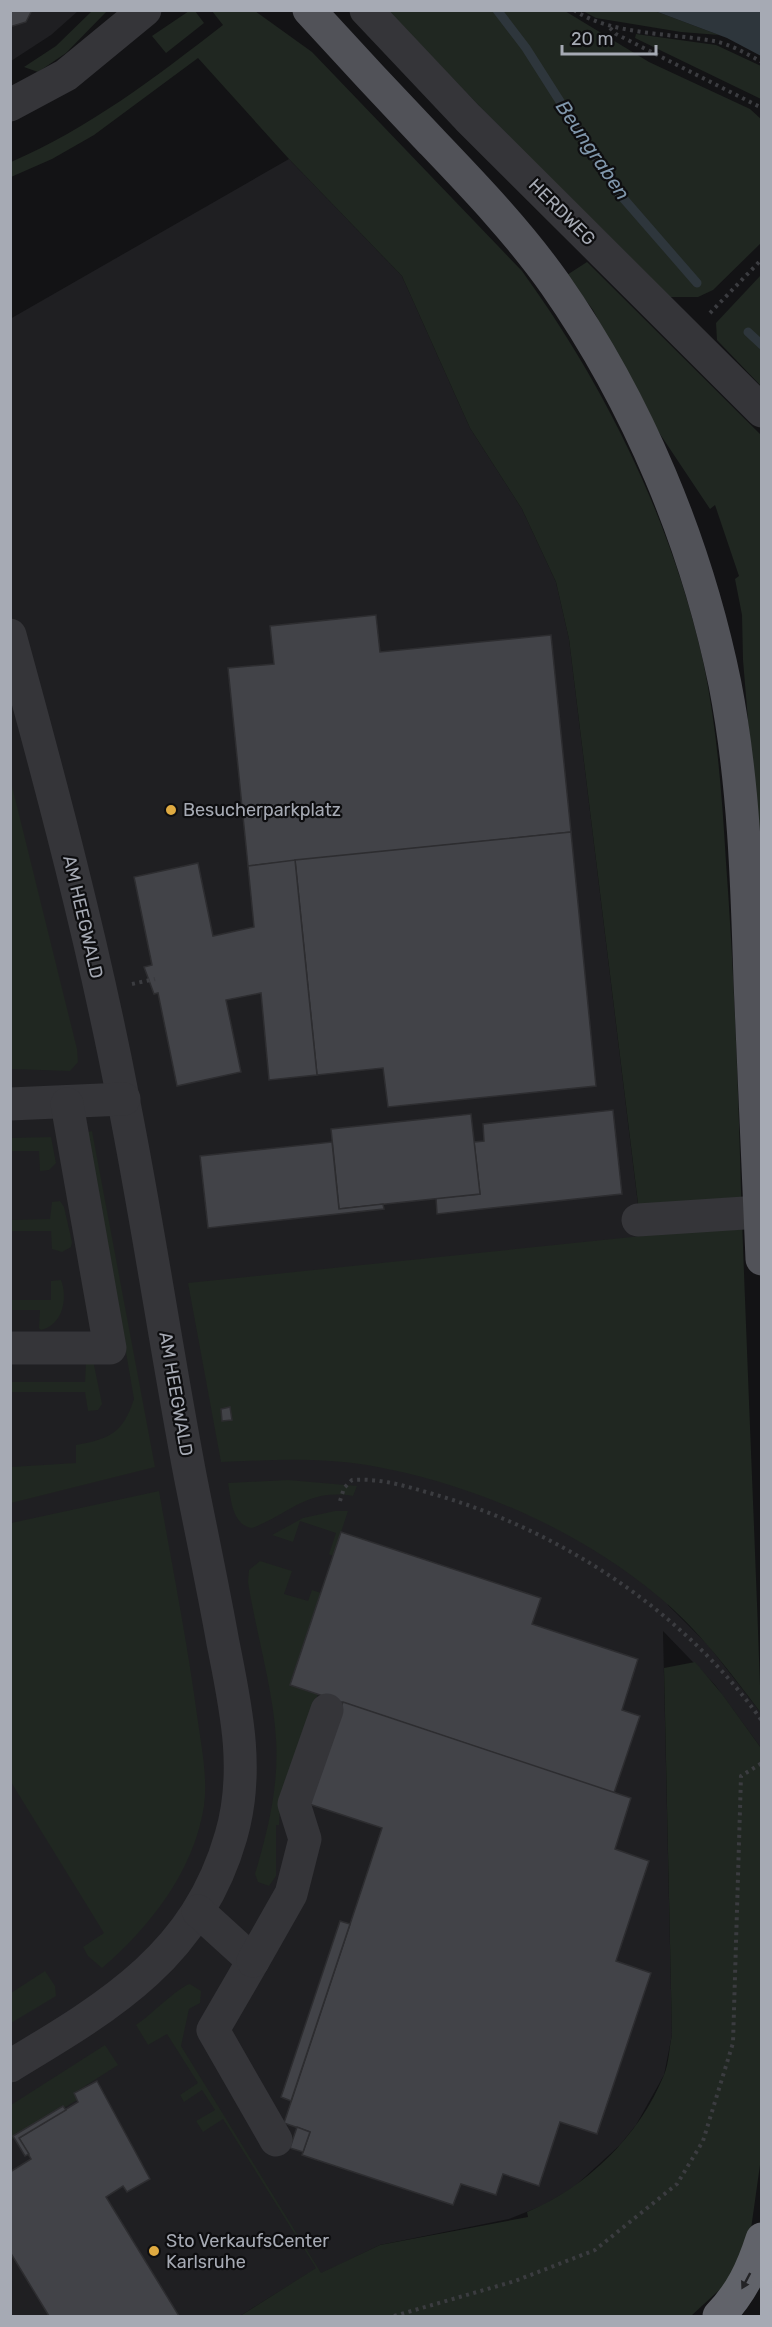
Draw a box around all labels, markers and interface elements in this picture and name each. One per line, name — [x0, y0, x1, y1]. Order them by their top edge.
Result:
scale bar — [562, 18, 656, 56]
text: 20 m — [571, 28, 613, 50]
water label: Beungraben — [551, 96, 635, 204]
street label: HERDWEG — [524, 174, 600, 250]
place label: Besucherparkplatz — [183, 799, 341, 821]
marker: Besucherparkplatz — [164, 803, 178, 817]
street label: AM HEEGWALD — [58, 853, 108, 981]
street label: AM HEEGWALD — [154, 1330, 198, 1458]
place label: Sto VerkaufsCenter Karlsruhe — [166, 2230, 329, 2273]
marker: Sto VerkaufsCenter Karlsruhe — [147, 2244, 161, 2258]
one-way arrow — [741, 2272, 751, 2290]

